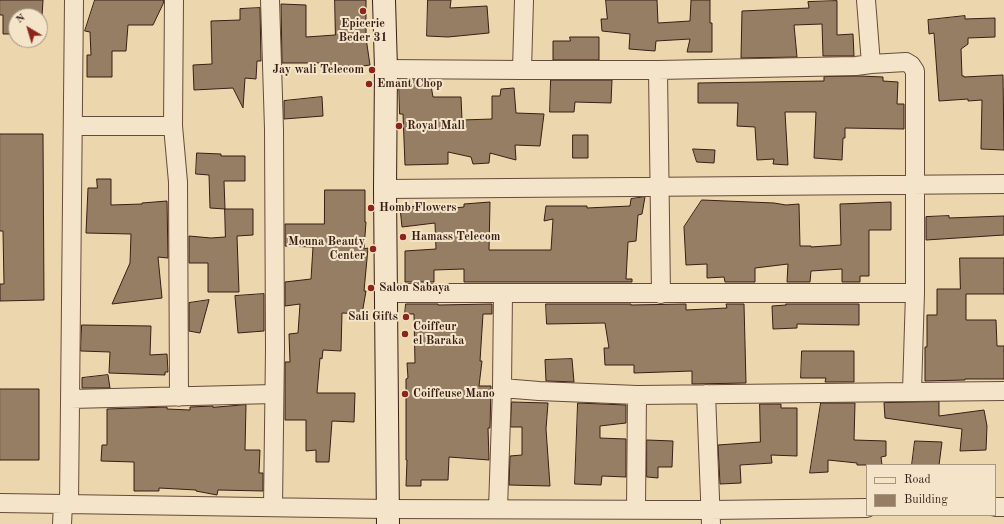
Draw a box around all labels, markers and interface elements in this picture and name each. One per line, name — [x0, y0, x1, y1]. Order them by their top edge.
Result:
marker: Epicerie Beder 31 — [358, 6, 368, 16]
north arrow — [8, 8, 48, 48]
text: N — [14, 12, 28, 26]
place label: Epicerie Beder 31 — [339, 17, 387, 45]
place label: Jay wali Telecom — [272, 63, 364, 77]
marker: Jay wali Telecom — [367, 65, 377, 75]
place label: Emant Chop — [377, 77, 443, 91]
marker: Emant Chop — [364, 79, 374, 89]
place label: Royal Mall — [407, 119, 465, 133]
marker: Royal Mall — [394, 121, 404, 131]
place label: Homb Flowers — [379, 201, 456, 215]
marker: Homb Flowers — [366, 203, 376, 213]
place label: Hamass Telecom — [411, 230, 500, 244]
marker: Hamass Telecom — [398, 232, 408, 242]
place label: Mouna Beauty Center — [288, 235, 365, 263]
marker: Mouna Beauty Center — [368, 244, 378, 254]
place label: Salon Sabaya — [379, 281, 450, 295]
marker: Salon Sabaya — [366, 283, 376, 293]
place label: Sali Gifts — [348, 310, 398, 324]
marker: Sali Gifts — [401, 312, 411, 322]
place label: Coiffeur el Baraka — [413, 320, 464, 348]
marker: Coiffeur el Baraka — [400, 329, 410, 339]
place label: Coiffeuse Mano — [413, 387, 495, 401]
marker: Coiffeuse Mano — [400, 389, 410, 399]
legend — [866, 464, 996, 516]
text: Road — [904, 474, 931, 486]
text: Building — [904, 494, 948, 506]

